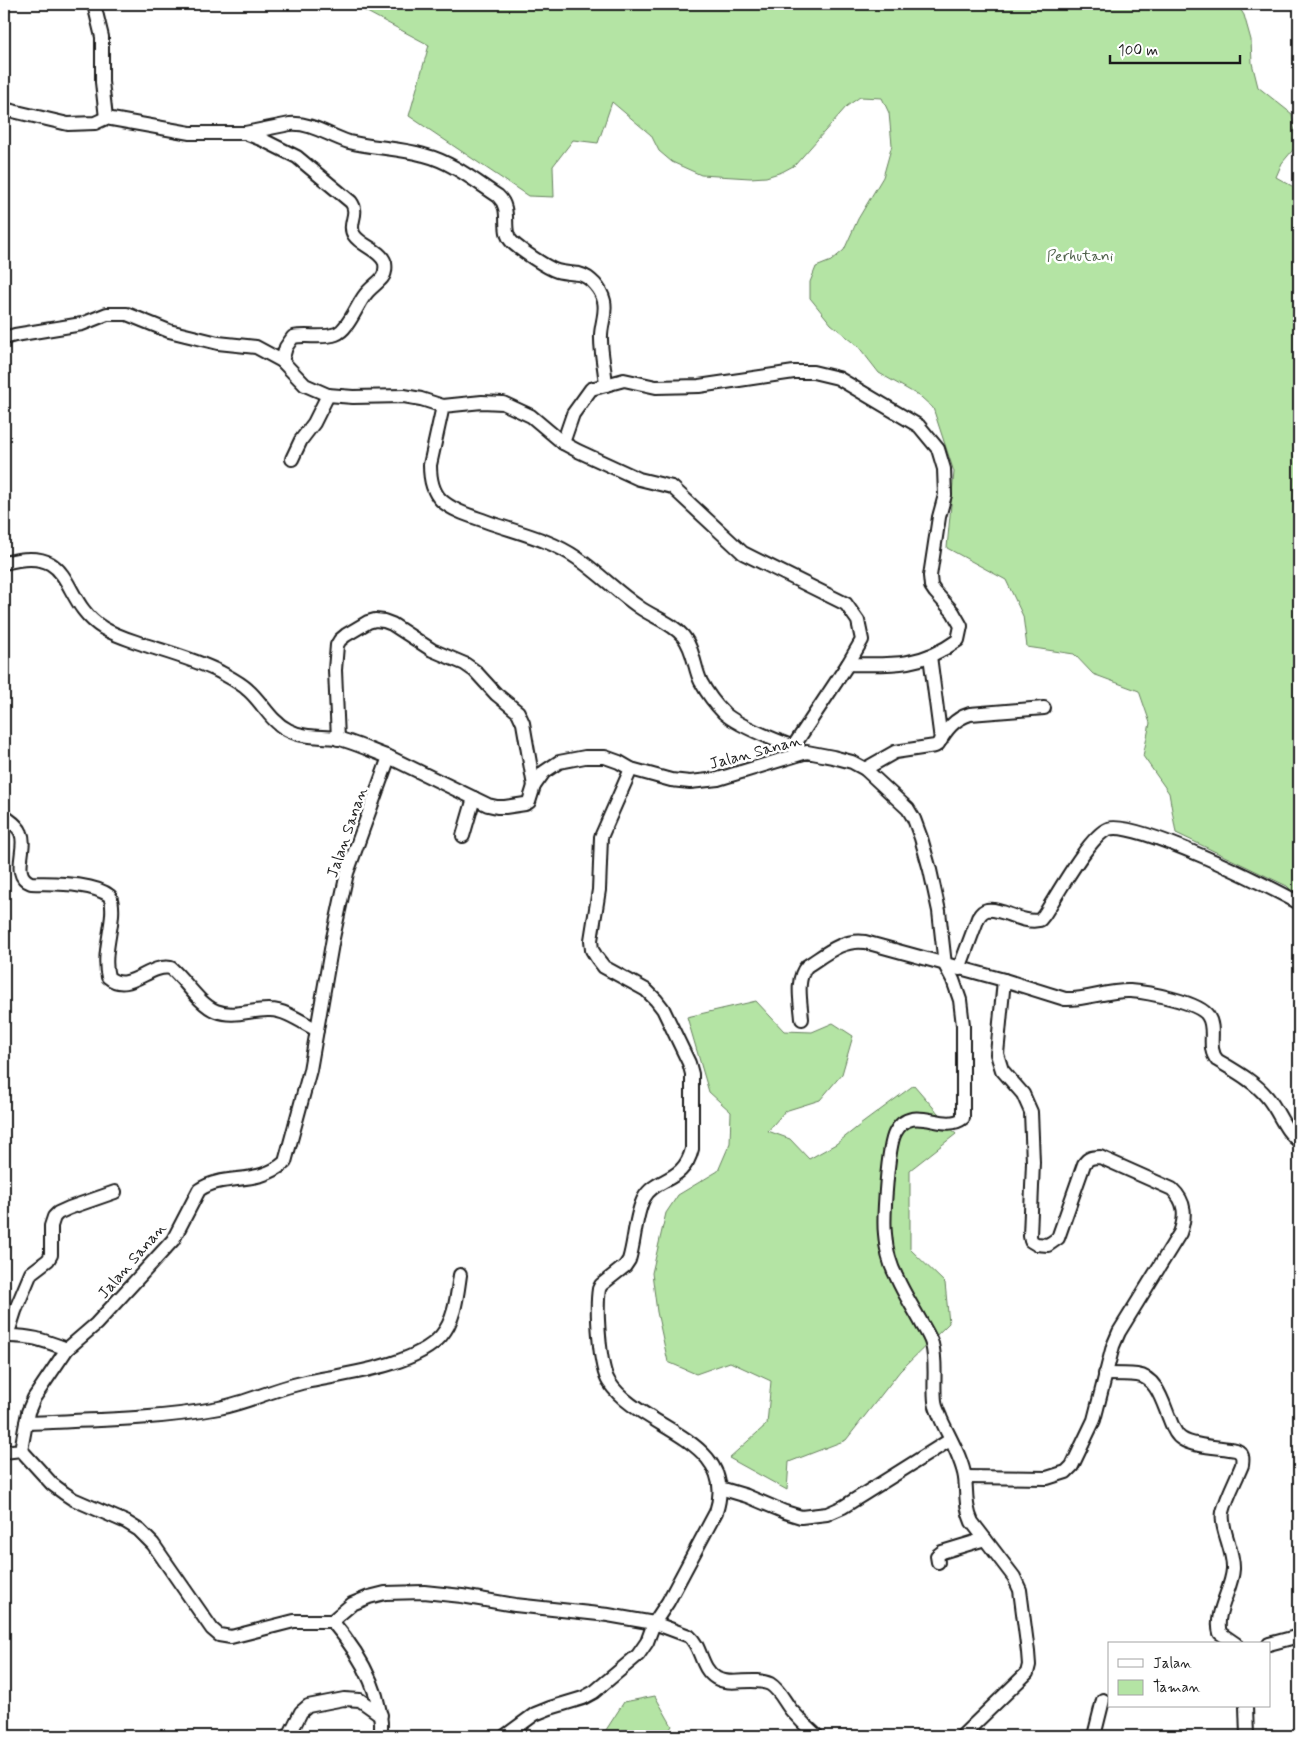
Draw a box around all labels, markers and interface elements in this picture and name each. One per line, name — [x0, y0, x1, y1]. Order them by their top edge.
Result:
scale bar — [1110, 32, 1240, 64]
text: 100 m — [1118, 41, 1158, 61]
park label: Perhutani — [1047, 246, 1114, 267]
street label: Jalan Sanan — [707, 730, 804, 775]
street label: Jalan Sanan — [322, 784, 373, 880]
street label: Jalan Sanan — [93, 1218, 171, 1303]
legend — [1108, 1642, 1270, 1708]
text: Jalan — [1153, 1654, 1192, 1674]
text: Taman — [1153, 1678, 1201, 1698]

